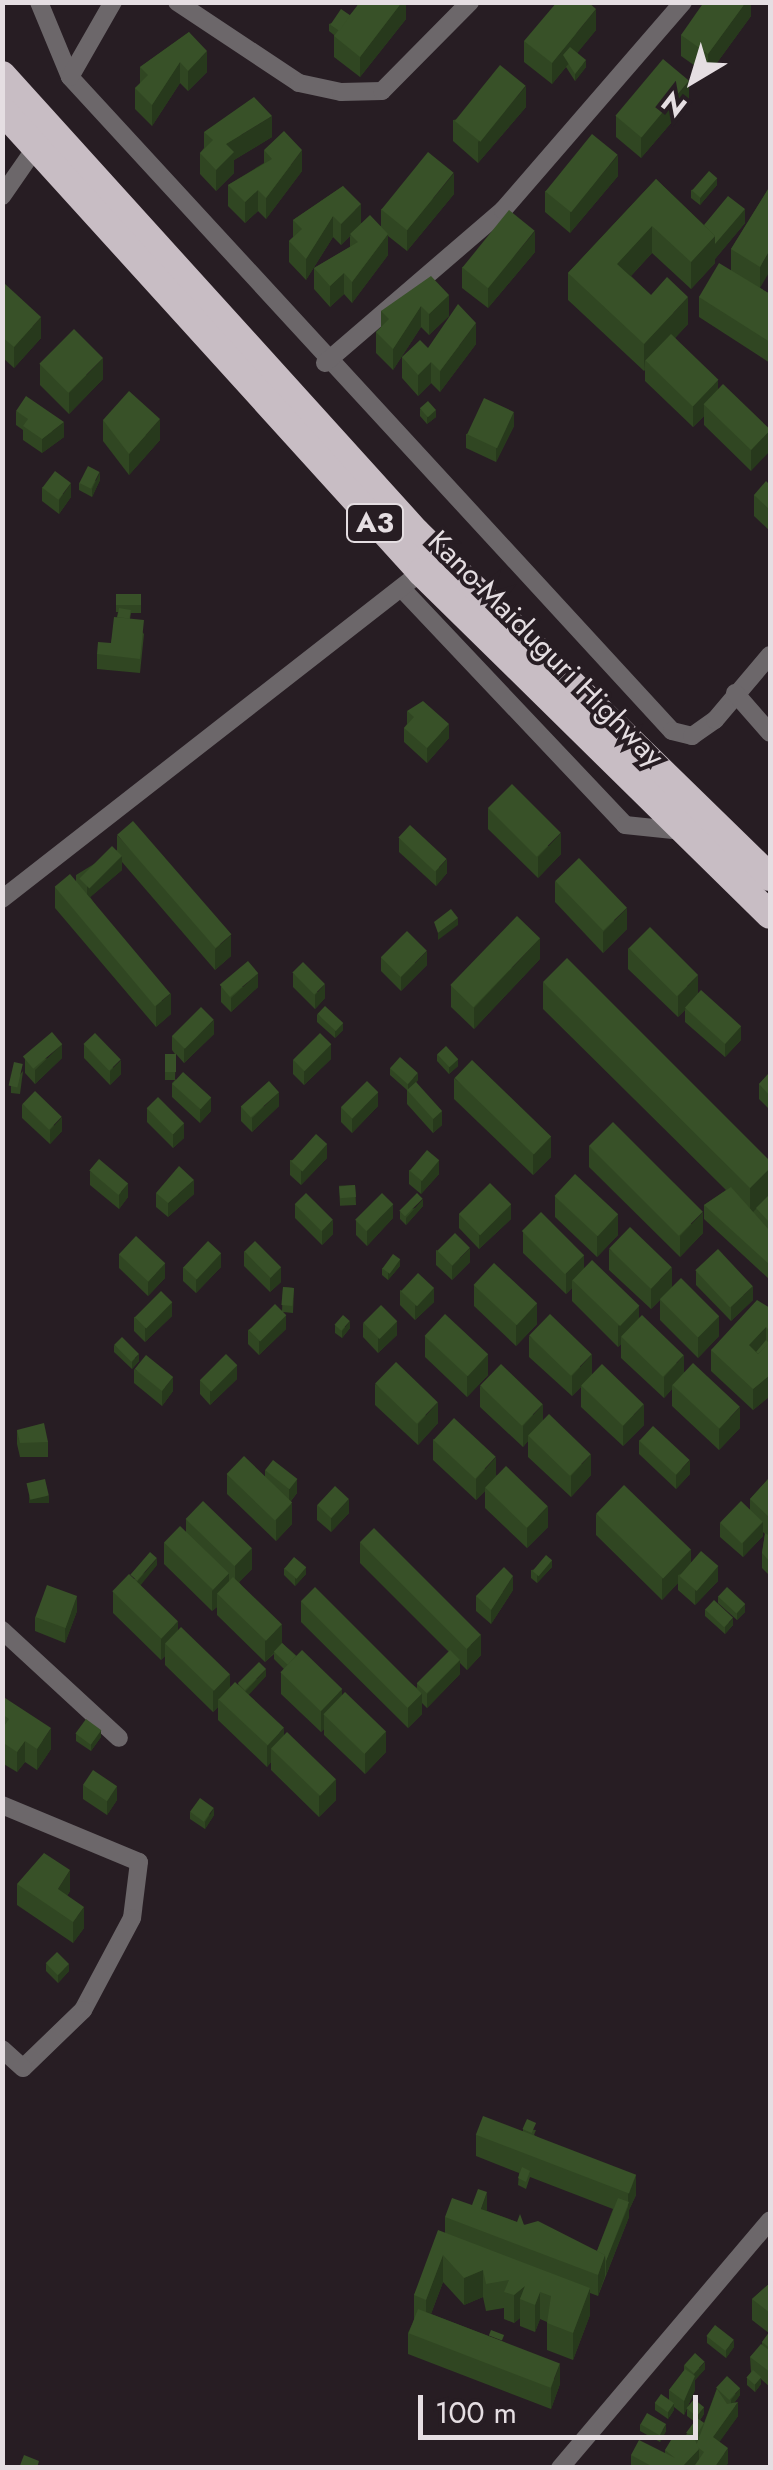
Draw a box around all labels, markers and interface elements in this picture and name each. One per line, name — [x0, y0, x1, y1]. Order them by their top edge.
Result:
north arrow — [643, 30, 743, 130]
text: N — [653, 81, 696, 127]
road number: A3 — [345, 500, 405, 546]
street label: Kano-Maiduguri Highway — [421, 524, 671, 774]
scale bar — [423, 2375, 703, 2437]
text: 100 m — [435, 2391, 517, 2434]

